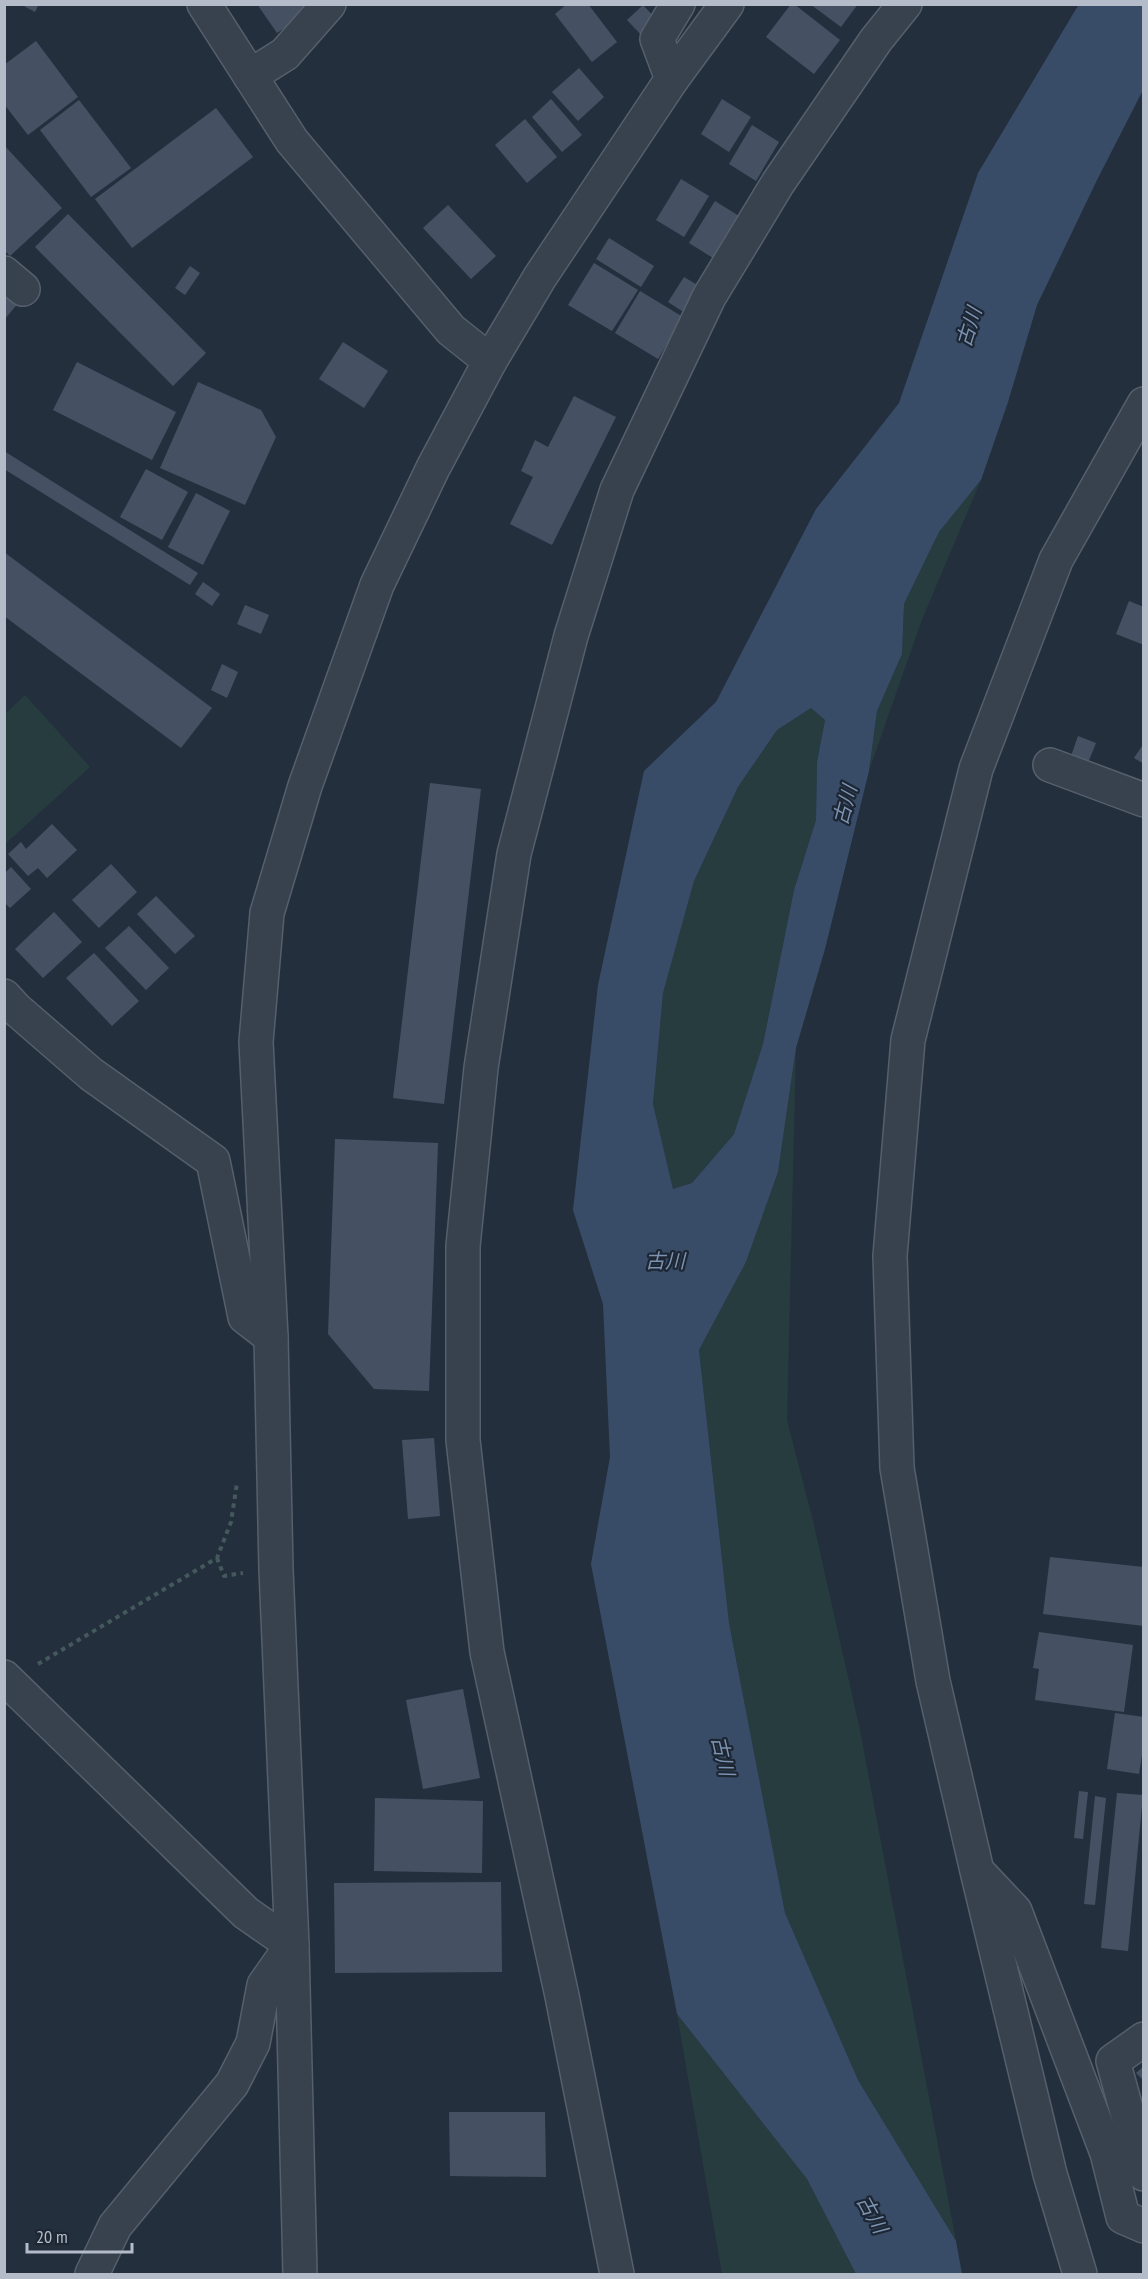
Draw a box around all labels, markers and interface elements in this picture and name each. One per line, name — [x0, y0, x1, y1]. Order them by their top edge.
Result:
water label: 古川 — [951, 302, 988, 350]
water label: 古川 — [827, 780, 863, 828]
water label: 古川 — [645, 1248, 687, 1274]
water label: 古川 — [706, 1734, 741, 1780]
water label: 古川 — [851, 2190, 894, 2240]
scale bar — [27, 2216, 132, 2254]
text: 20 m — [36, 2225, 68, 2248]

